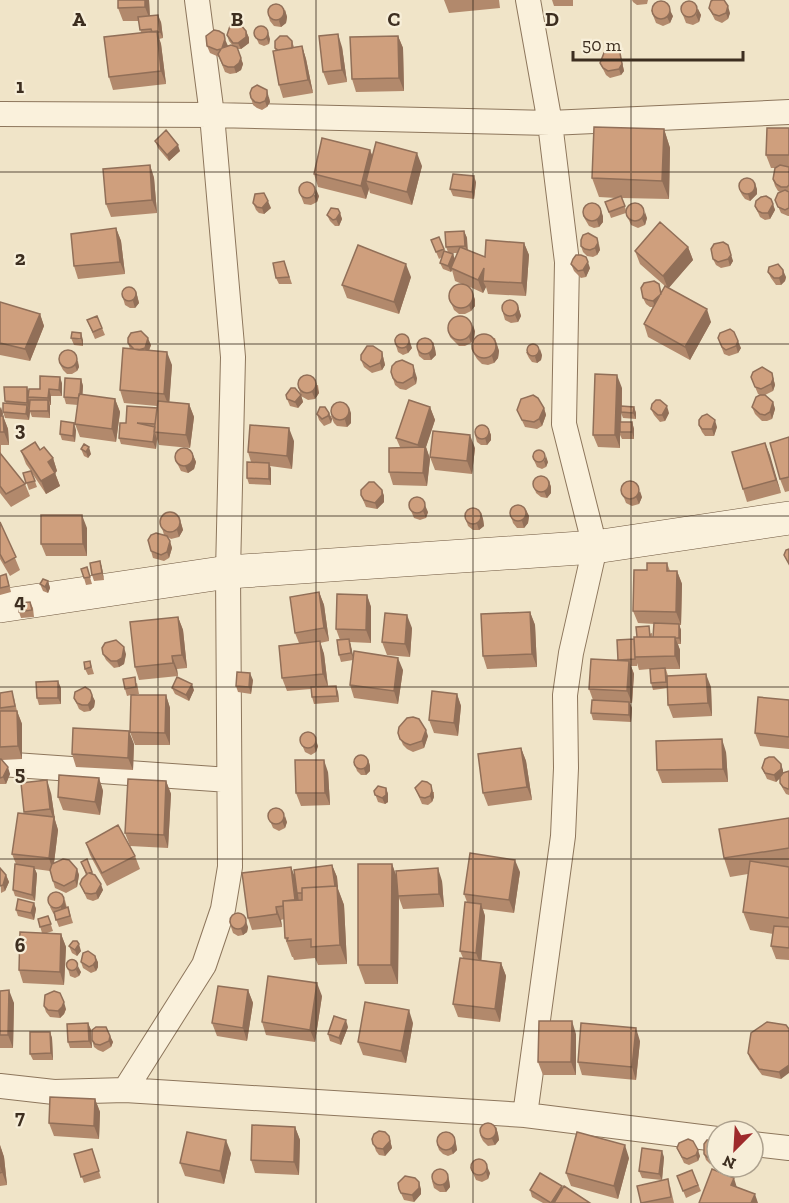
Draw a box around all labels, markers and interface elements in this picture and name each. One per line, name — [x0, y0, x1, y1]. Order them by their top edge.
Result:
text: A — [72, 7, 86, 31]
text: B — [231, 7, 243, 31]
text: C — [388, 7, 401, 31]
text: D — [545, 7, 559, 31]
scale bar — [573, 24, 742, 62]
text: 50 m — [582, 34, 622, 56]
text: 1 — [16, 74, 24, 98]
text: 2 — [15, 246, 26, 270]
text: 3 — [15, 417, 26, 441]
text: 4 — [14, 589, 26, 613]
text: 5 — [15, 761, 25, 785]
text: 6 — [15, 933, 26, 957]
text: 7 — [15, 1105, 25, 1129]
north arrow — [705, 1119, 765, 1179]
text: N — [720, 1151, 739, 1173]

